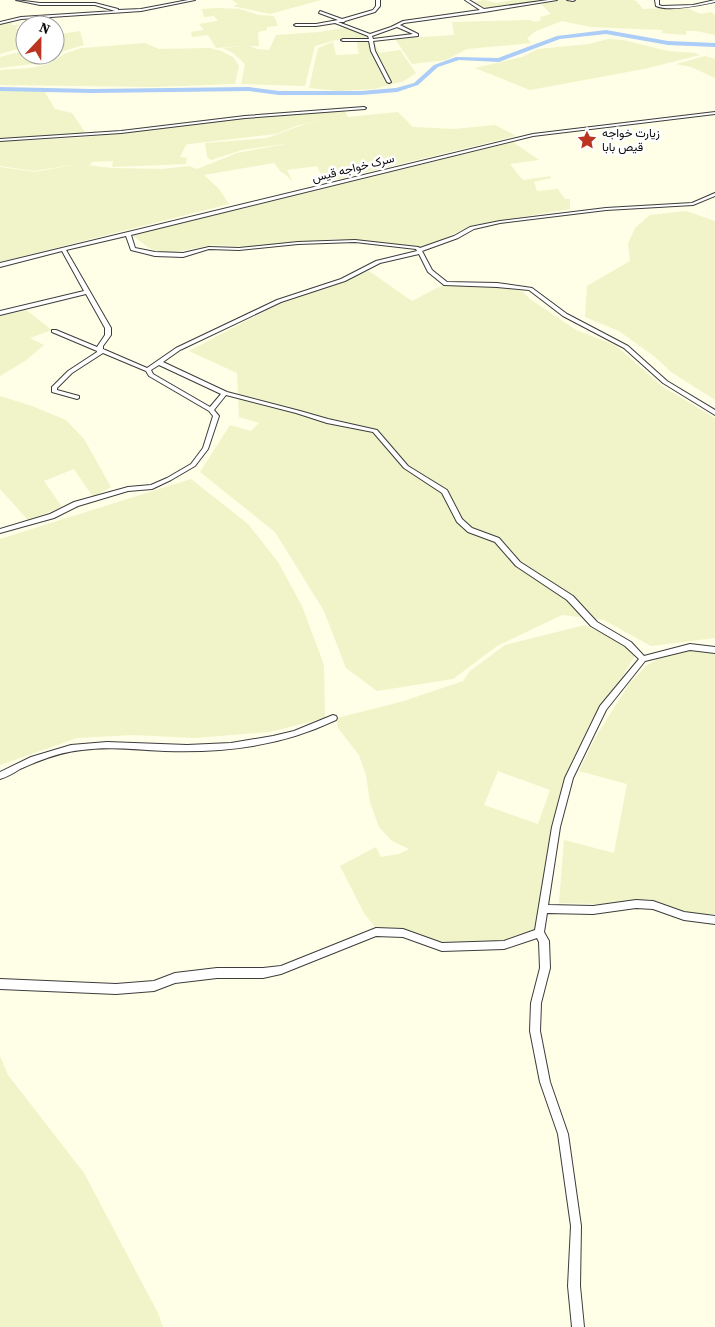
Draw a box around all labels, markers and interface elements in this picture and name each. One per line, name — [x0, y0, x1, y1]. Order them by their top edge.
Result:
north arrow — [15, 15, 65, 65]
text: N — [36, 17, 53, 39]
place label: زیارت خواجه قیص بابا — [602, 125, 660, 155]
place icon: زیارت خواجه قیص بابا — [576, 129, 598, 151]
street label: سرک خواجه قیس — [310, 150, 396, 186]

